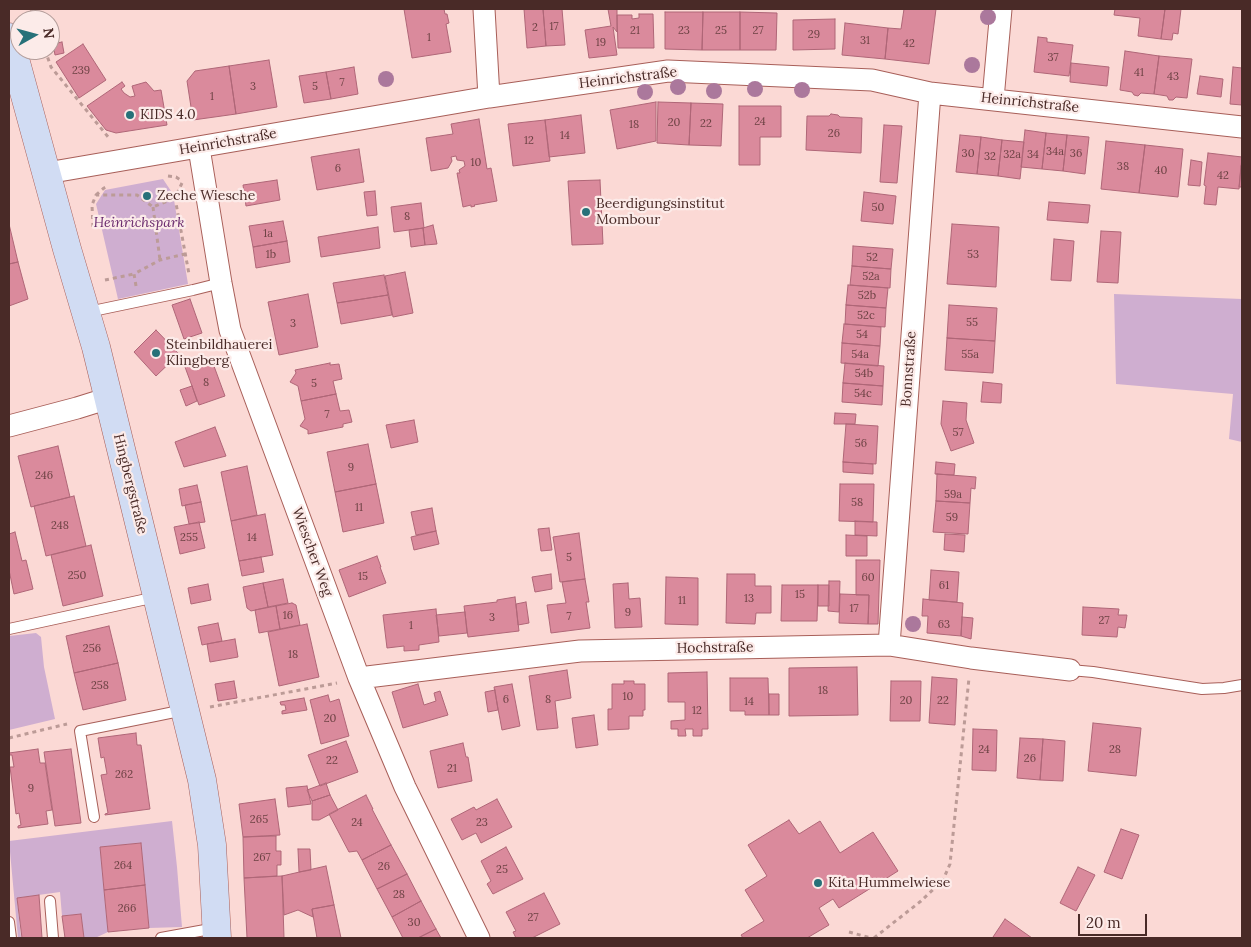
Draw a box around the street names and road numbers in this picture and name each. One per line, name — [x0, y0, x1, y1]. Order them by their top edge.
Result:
street label: Heinrichstraße — [578, 64, 678, 92]
street label: Heinrichstraße — [980, 89, 1080, 117]
street label: Heinrichstraße — [178, 125, 278, 159]
street label: Bonnstraße — [898, 330, 920, 408]
street label: Hingbergstraße — [109, 432, 151, 536]
street label: Wiescher Weg — [288, 505, 336, 599]
street label: Hochstraße — [676, 639, 754, 657]

